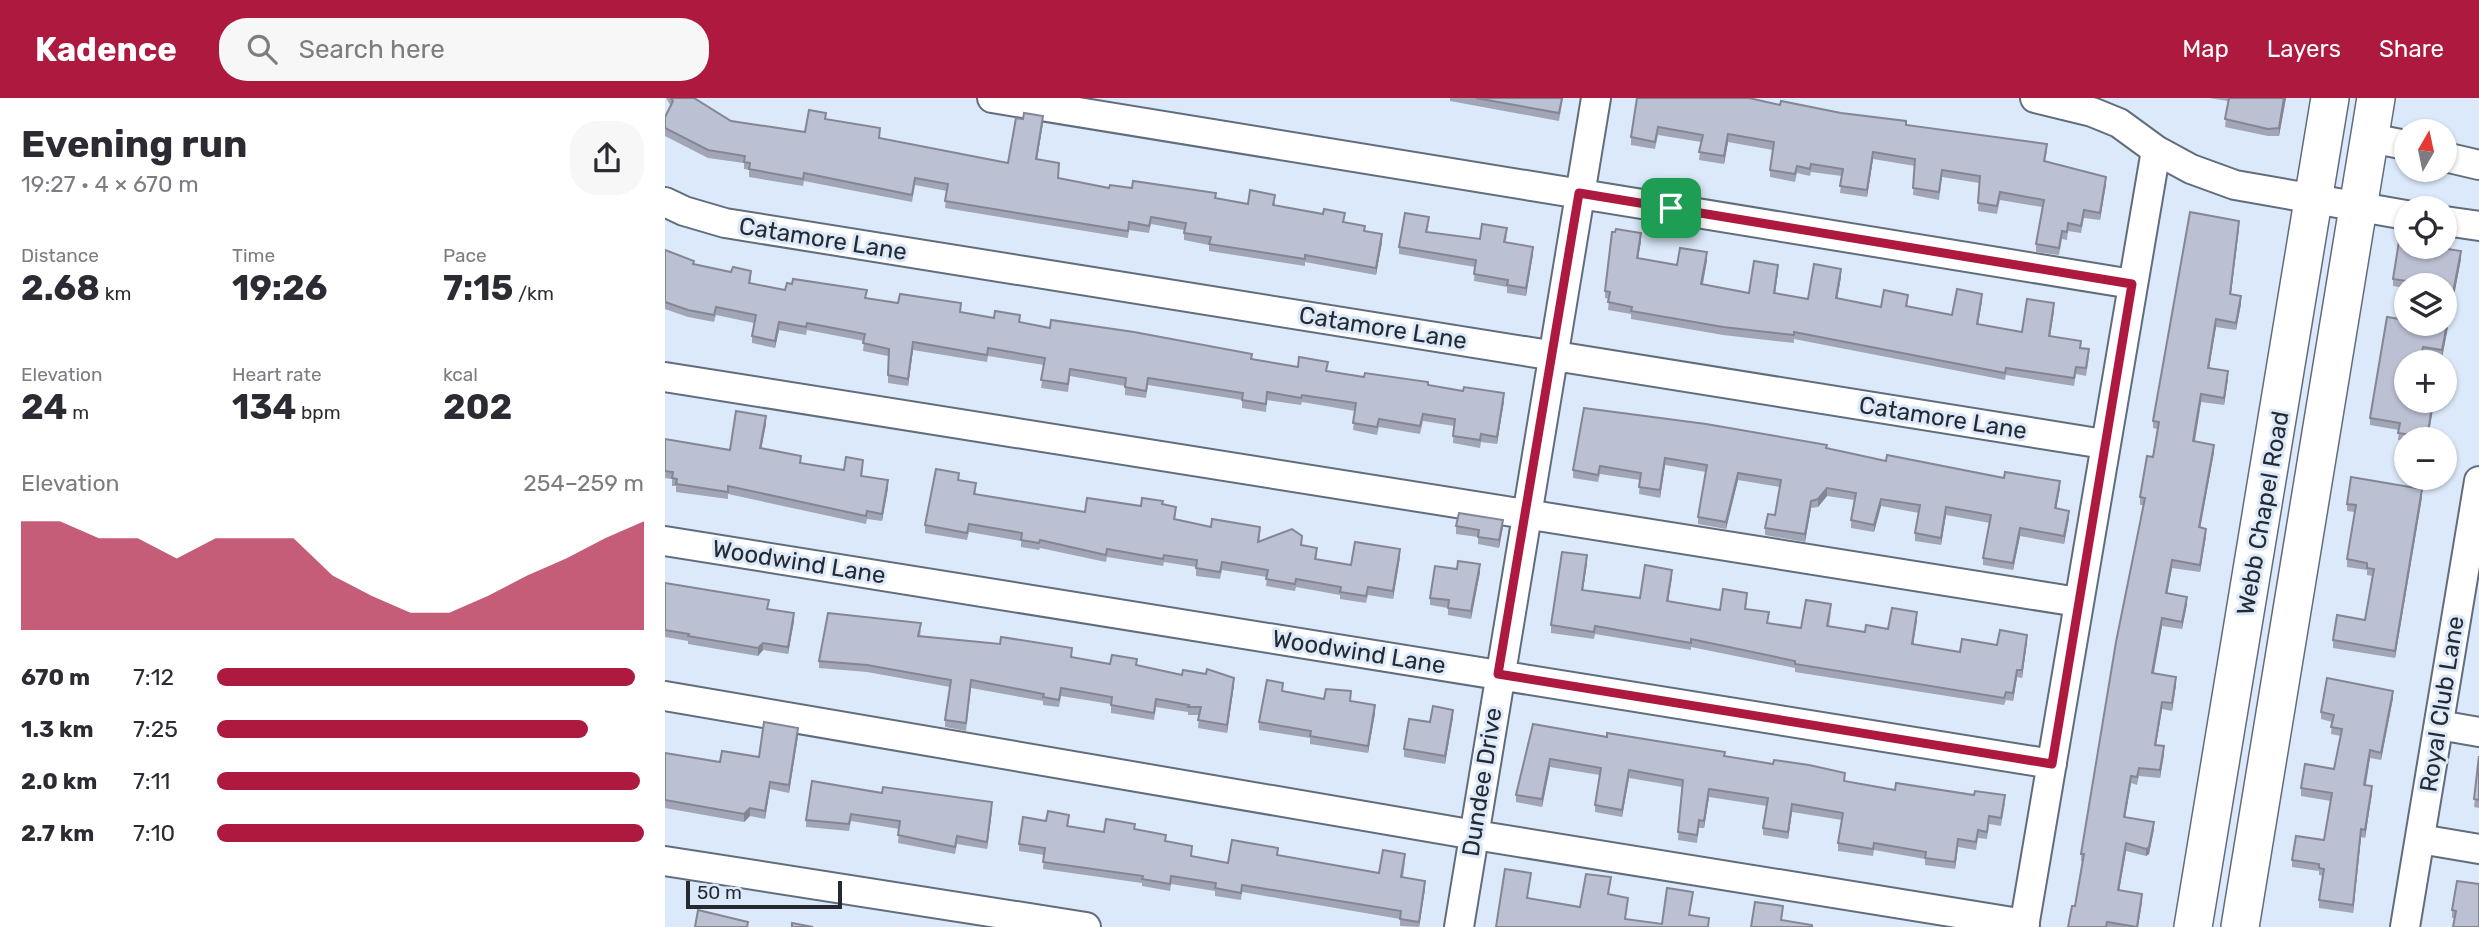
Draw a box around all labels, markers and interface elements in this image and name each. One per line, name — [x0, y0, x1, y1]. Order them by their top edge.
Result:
search box — [219, 18, 709, 81]
text: Kadence — [35, 30, 177, 69]
icon: search — [243, 30, 281, 68]
text: Search here — [299, 34, 445, 65]
text: Map — [2182, 35, 2229, 63]
text: Layers — [2267, 35, 2341, 63]
text: Share — [2379, 35, 2444, 63]
north arrow — [2394, 119, 2457, 182]
map controls — [2394, 119, 2457, 490]
text: Evening run — [21, 121, 247, 167]
button: share — [570, 121, 644, 195]
text: 19:27 · 4 × 670 m — [21, 170, 199, 198]
pin — [1641, 178, 1701, 238]
icon: arrive — [1652, 189, 1690, 227]
button: locate — [2394, 196, 2457, 259]
street label: Catamore Lane — [737, 212, 909, 266]
text: Distance — [21, 244, 99, 267]
text: Time — [232, 244, 275, 267]
text: Pace — [443, 244, 487, 267]
text: 2.68 — [21, 267, 100, 309]
text: 19:26 — [232, 267, 328, 309]
text: 7:15 — [443, 267, 513, 309]
button: layers — [2394, 273, 2457, 336]
text: km — [100, 282, 131, 305]
text: /km — [513, 282, 554, 305]
street label: Catamore Lane — [1297, 301, 1469, 355]
button: + — [2394, 350, 2457, 413]
text: Elevation — [21, 363, 102, 386]
text: Heart rate — [232, 363, 322, 386]
text: kcal — [443, 363, 478, 386]
text: 24 — [21, 386, 68, 428]
text: 134 — [232, 386, 296, 428]
text: 202 — [443, 386, 512, 428]
street label: Catamore Lane — [1857, 391, 2029, 445]
text: m — [68, 401, 89, 424]
text: bpm — [296, 401, 341, 424]
street label: Webb Chapel Road — [2231, 409, 2295, 617]
button: − — [2394, 427, 2457, 490]
text: Elevation — [21, 469, 120, 497]
text: 254–259 m — [523, 469, 644, 497]
street label: Woodwind Lane — [710, 534, 888, 590]
street label: Royal Club Lane — [2414, 614, 2470, 794]
street label: Woodwind Lane — [1270, 624, 1448, 680]
text: 670 m — [21, 663, 90, 691]
text: 7:12 — [133, 663, 174, 691]
street label: Dundee Drive — [1456, 706, 1508, 858]
text: 1.3 km — [21, 715, 94, 743]
text: 7:25 — [133, 715, 178, 743]
text: 2.0 km — [21, 767, 97, 795]
text: 7:11 — [133, 767, 170, 795]
text: 2.7 km — [21, 819, 94, 847]
text: 7:10 — [133, 819, 175, 847]
scale bar — [686, 878, 842, 910]
text: 50 m — [697, 881, 742, 904]

